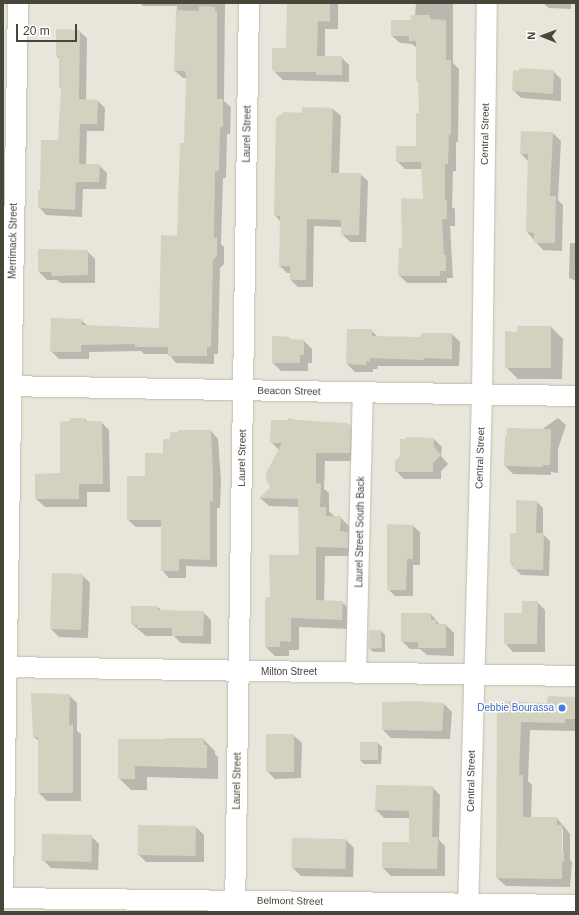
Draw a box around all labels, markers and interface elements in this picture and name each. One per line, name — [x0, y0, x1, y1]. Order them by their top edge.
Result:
scale bar — [18, 16, 79, 42]
north arrow — [523, 16, 563, 56]
text: 20 m — [23, 24, 50, 38]
text: N — [525, 32, 537, 40]
street label: Central Street — [478, 103, 492, 165]
street label: Laurel Street — [241, 105, 253, 163]
street label: Merrimack Street — [6, 203, 20, 279]
street label: Beacon Street — [257, 384, 321, 398]
street label: Central Street — [473, 427, 487, 489]
street label: Laurel Street — [236, 429, 248, 487]
street label: Laurel Street South Back — [353, 476, 367, 588]
street label: Milton Street — [261, 666, 317, 678]
place label: Debbie Bourassa — [477, 702, 554, 714]
marker: Debbie Bourassa — [557, 703, 567, 713]
street label: Central Street — [464, 750, 478, 812]
street label: Laurel Street — [231, 752, 243, 810]
street label: Belmont Street — [257, 894, 323, 908]

